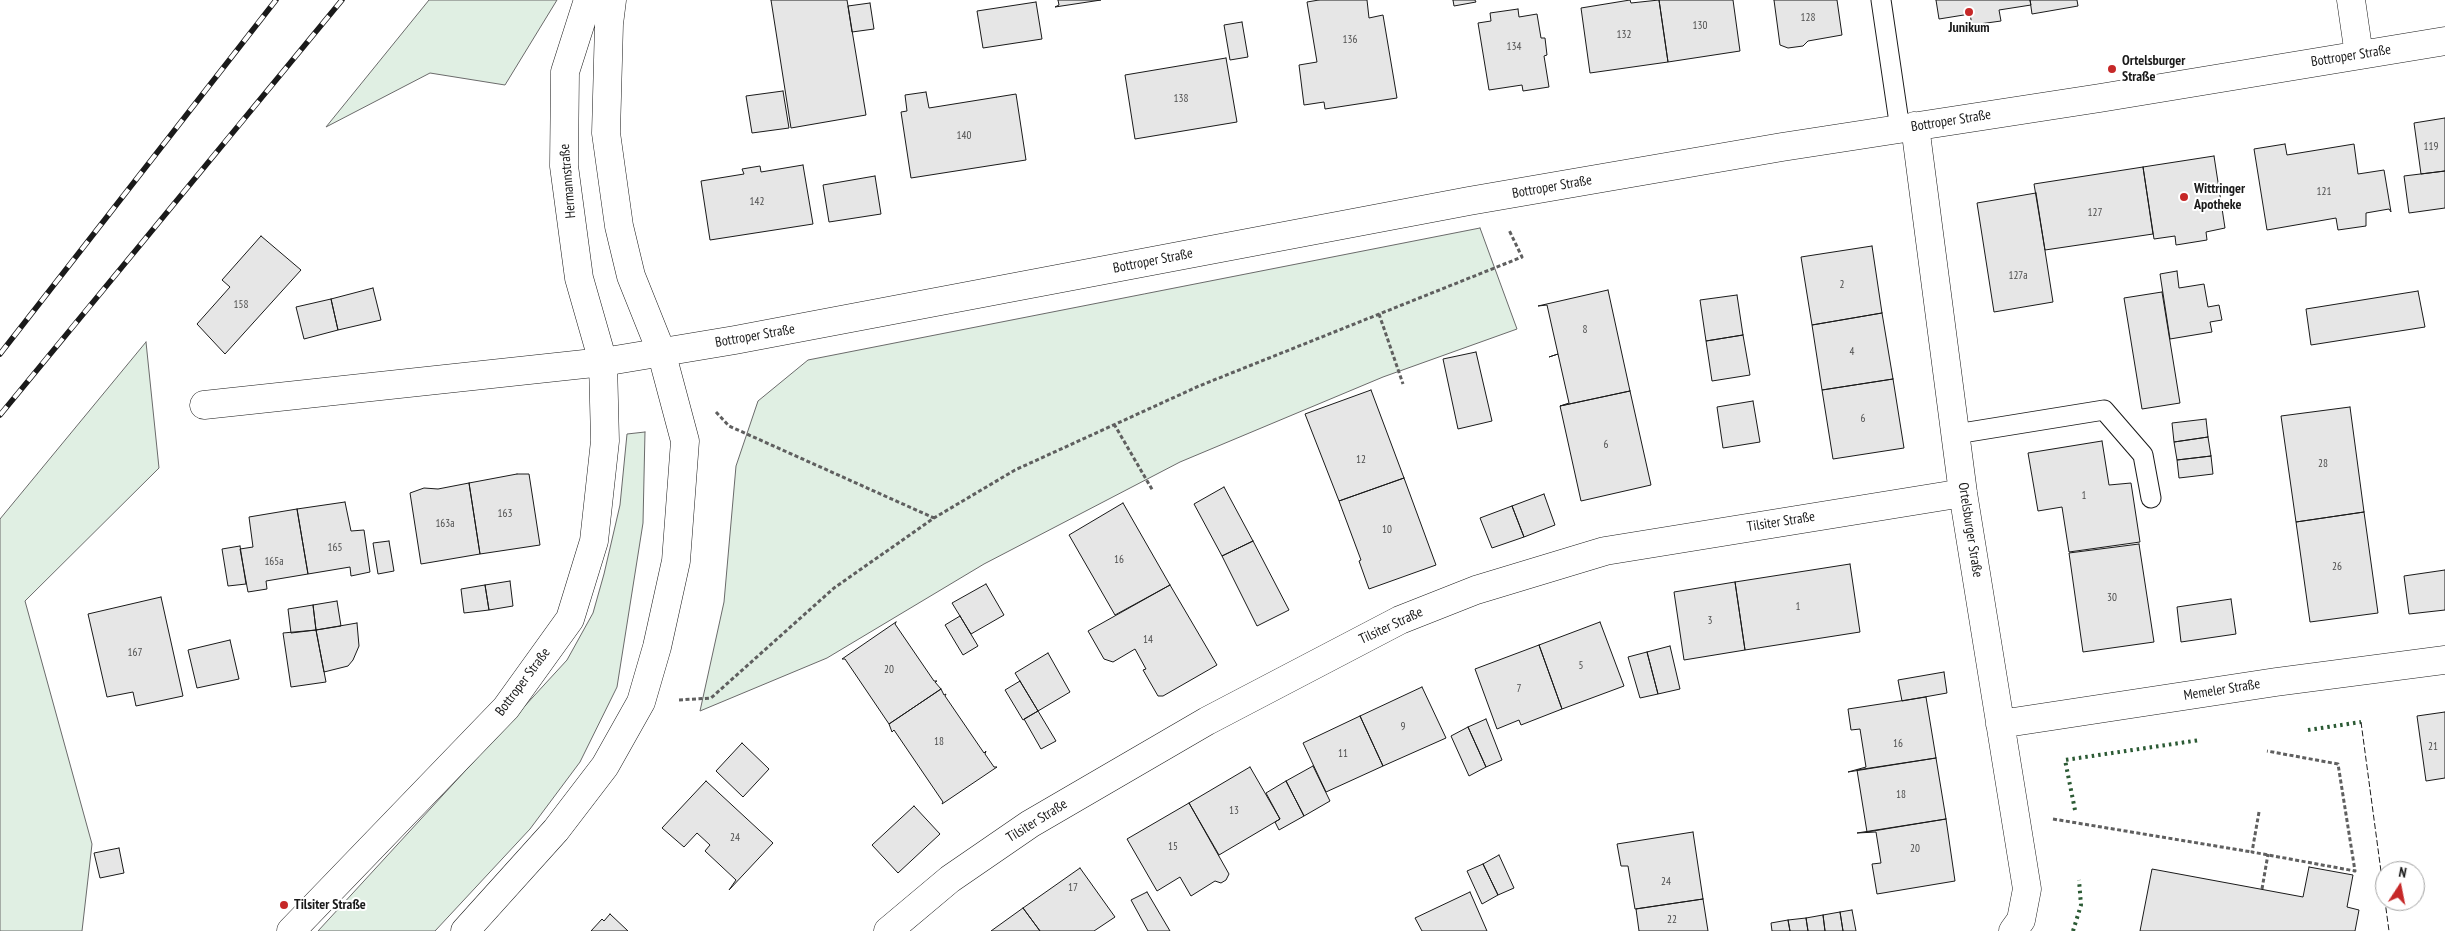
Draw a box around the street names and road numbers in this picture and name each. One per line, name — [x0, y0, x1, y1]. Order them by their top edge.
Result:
street label: Bottroper Straße — [2310, 41, 2392, 71]
street label: Bottroper Straße — [1910, 106, 1992, 136]
street label: Hermannstraße — [556, 143, 580, 219]
street label: Bottroper Straße — [1511, 172, 1593, 202]
street label: Bottroper Straße — [1112, 245, 1194, 277]
street label: Bottroper Straße — [714, 321, 796, 351]
street label: Ortelsburger Straße — [1954, 481, 1986, 579]
street label: Tilsiter Straße — [1746, 508, 1816, 536]
street label: Tilsiter Straße — [1356, 604, 1426, 648]
street label: Bottroper Straße — [492, 645, 554, 719]
street label: Memeler Straße — [2182, 676, 2262, 704]
street label: Tilsiter Straße — [1003, 796, 1071, 846]

